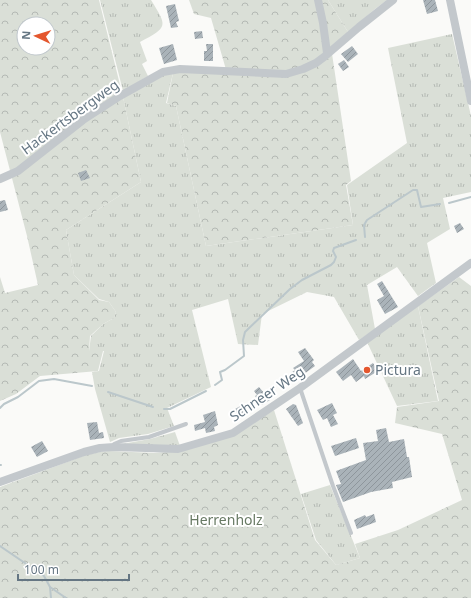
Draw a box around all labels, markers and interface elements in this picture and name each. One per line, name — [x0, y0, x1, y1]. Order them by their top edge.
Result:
north arrow — [16, 16, 56, 56]
text: N — [18, 30, 33, 40]
street label: Hackertsbergweg — [17, 75, 122, 158]
place label: Pictura — [375, 360, 421, 379]
street label: Schneer Weg — [226, 362, 308, 426]
marker: Pictura — [362, 365, 372, 375]
park label: Herrenholz — [189, 510, 263, 529]
scale bar — [18, 556, 129, 582]
text: 100 m — [24, 561, 59, 578]

